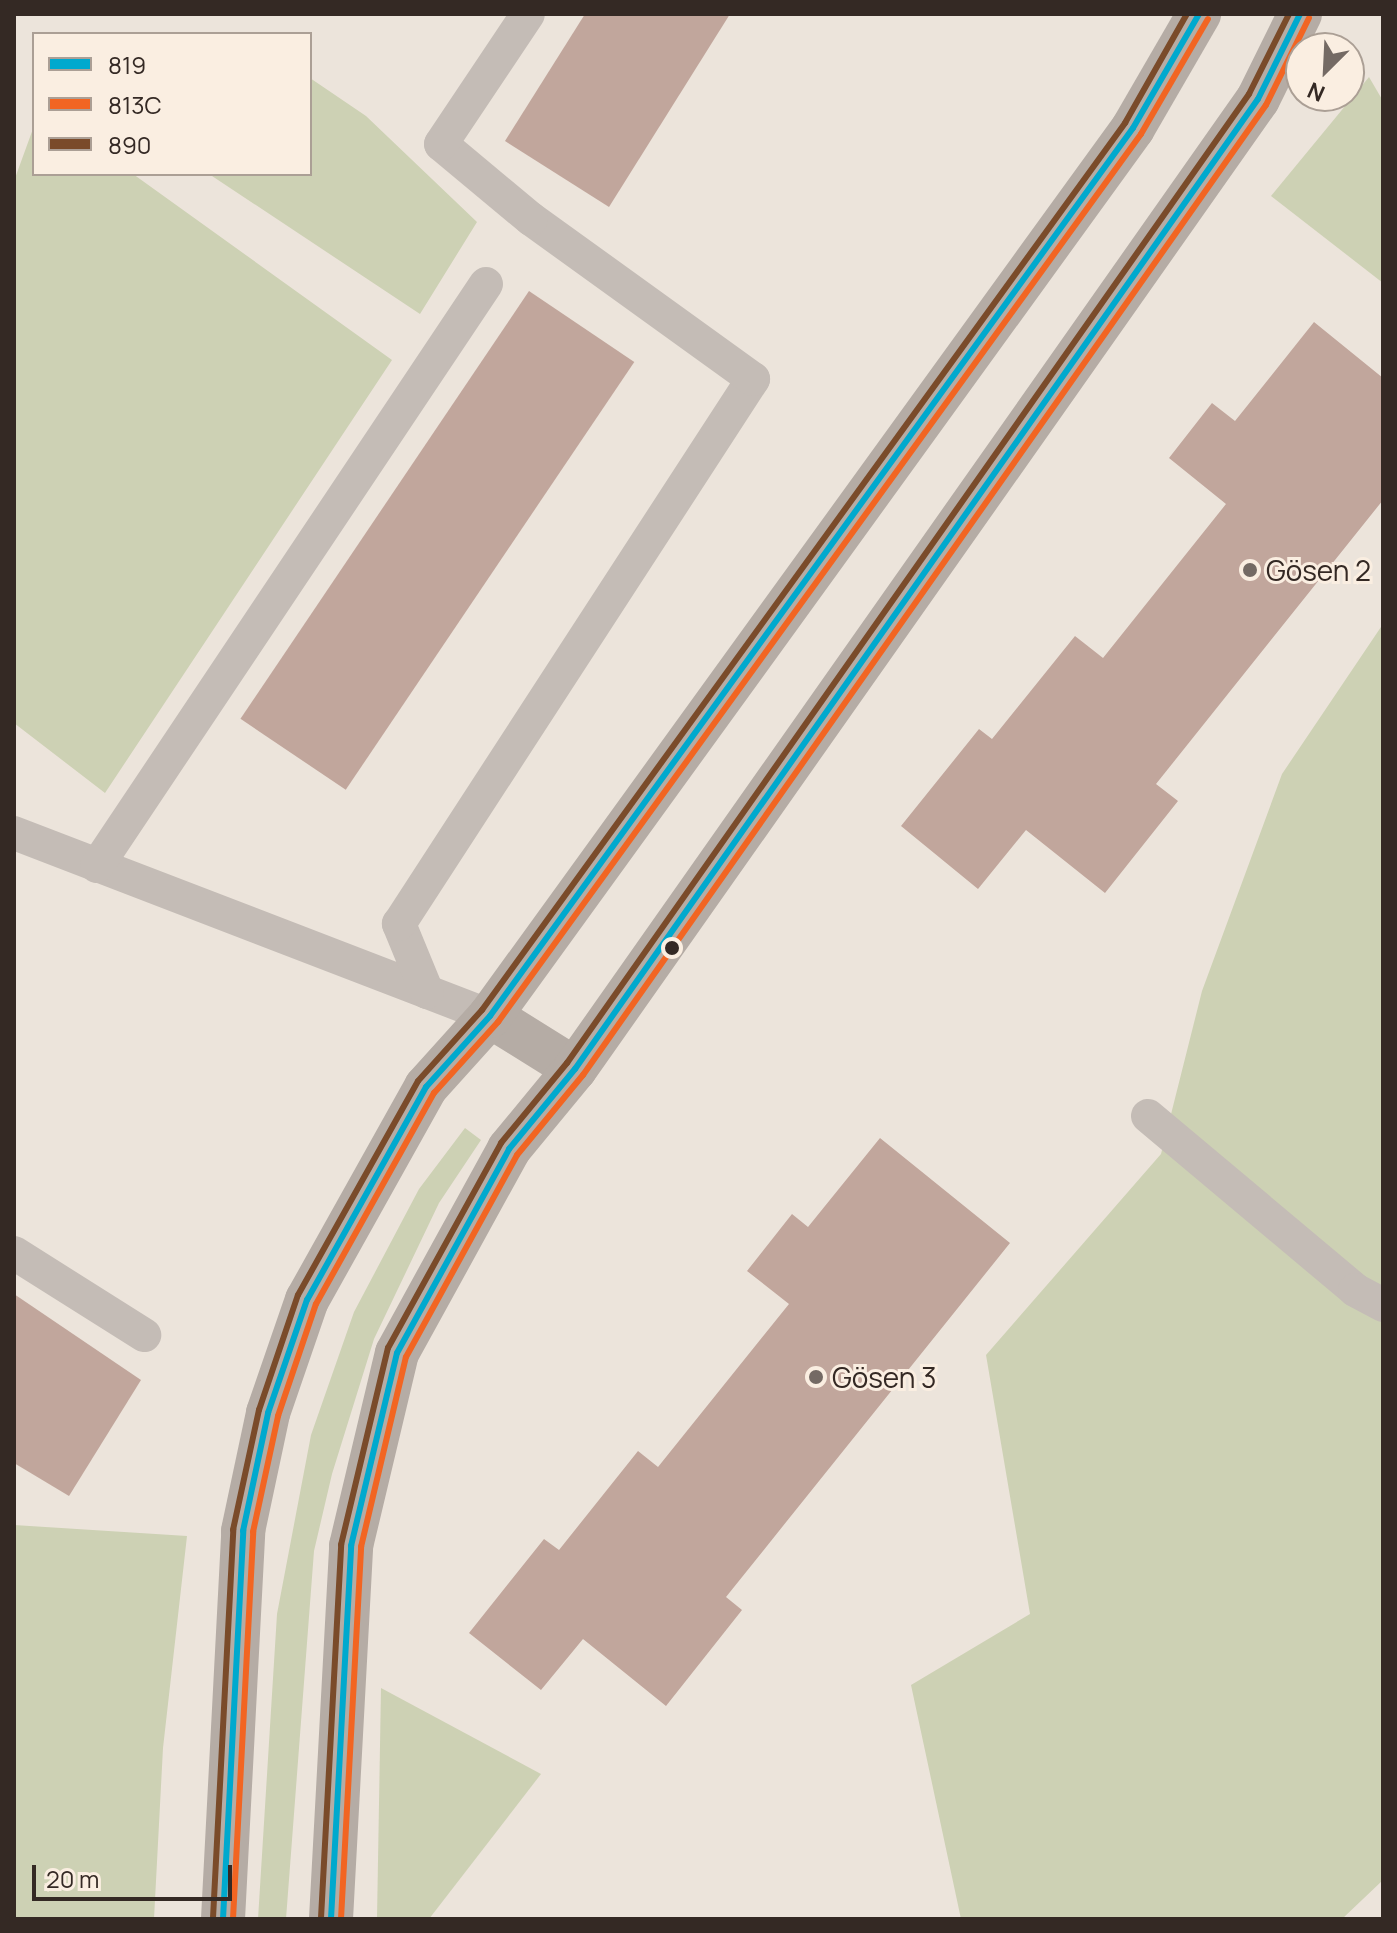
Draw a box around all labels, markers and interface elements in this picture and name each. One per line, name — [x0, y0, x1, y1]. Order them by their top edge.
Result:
legend — [32, 32, 312, 176]
north arrow — [1285, 32, 1365, 112]
text: 819 — [108, 48, 146, 81]
text: N — [1303, 75, 1329, 109]
text: 813C — [108, 88, 162, 121]
text: 890 — [108, 128, 151, 161]
place label: Gösen 2 — [1266, 553, 1371, 587]
marker: Gösen 2 — [1241, 561, 1259, 579]
unlabelled marker — [664, 940, 680, 956]
place label: Gösen 3 — [832, 1360, 937, 1394]
marker: Gösen 3 — [807, 1368, 825, 1386]
scale bar — [36, 1849, 236, 1899]
text: 20 m — [46, 1862, 99, 1895]

